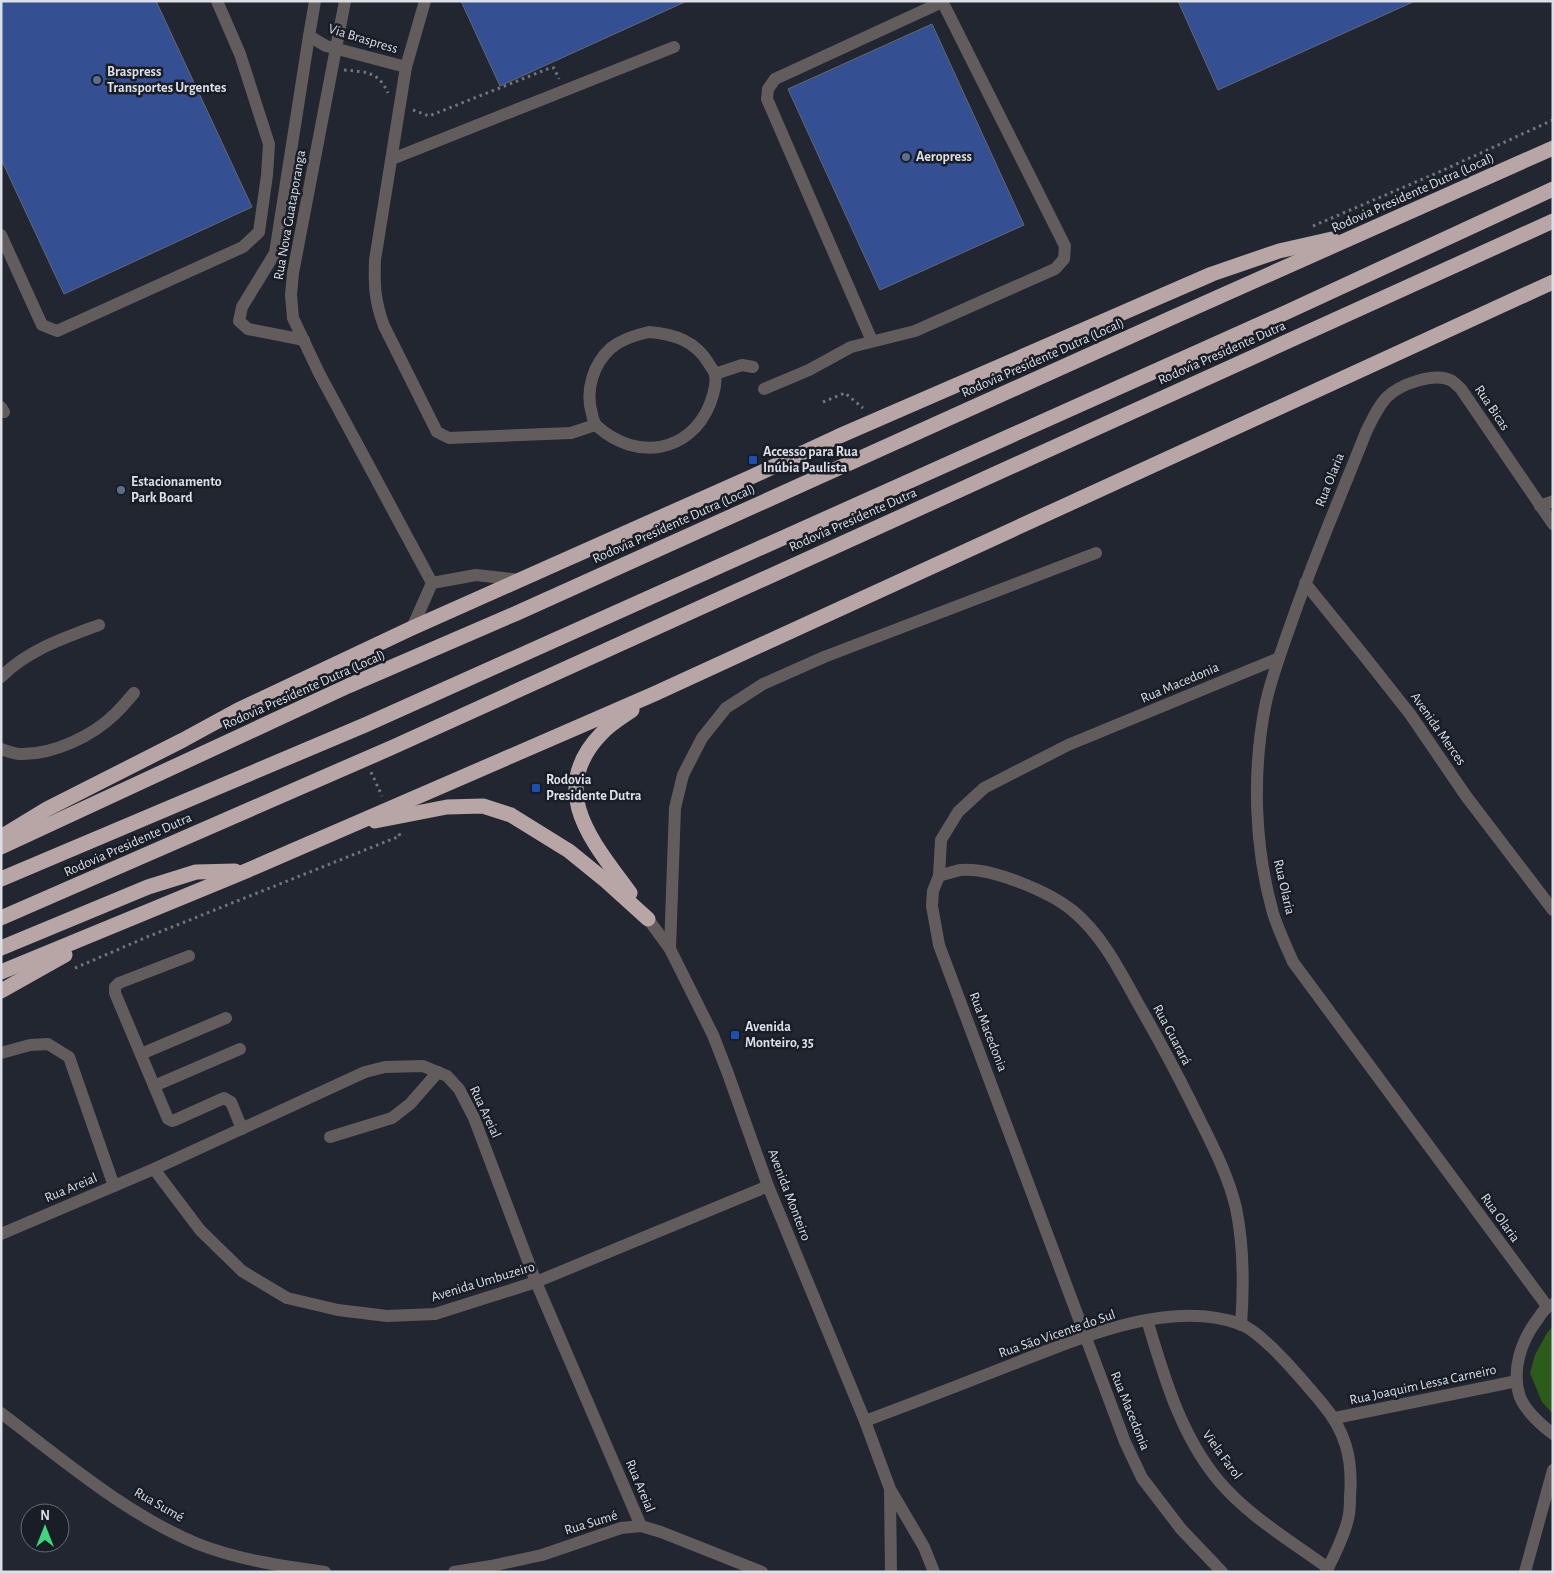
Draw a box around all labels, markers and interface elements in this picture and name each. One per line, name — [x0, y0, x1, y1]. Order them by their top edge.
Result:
street label: Via Braspress — [327, 22, 399, 56]
place label: Braspress Transportes Urgentes — [107, 65, 226, 95]
marker: Braspress Transportes Urgentes — [91, 74, 103, 86]
street label: Rua Nova Guataporanga — [272, 149, 308, 281]
place label: Aeropress — [916, 150, 972, 164]
marker: Aeropress — [900, 151, 912, 163]
street label: Rodovia Presidente Dutra (Local) — [1330, 151, 1496, 235]
street label: Rodovia Presidente Dutra (Local) — [960, 316, 1126, 400]
street label: Rodovia Presidente Dutra — [1156, 318, 1288, 388]
street label: Rua Bicas — [1472, 383, 1512, 433]
place label: Accesso para Rua Inúbia Paulista — [763, 445, 858, 475]
street label: Rua Olaria — [1313, 451, 1347, 509]
marker: Accesso para Rua Inúbia Paulista — [747, 454, 759, 466]
place label: Estacionamento Park Board — [131, 475, 222, 505]
street label: Rodovia Presidente Dutra (Local) — [591, 482, 757, 566]
marker: Estacionamento Park Board — [115, 484, 127, 496]
street label: Rodovia Presidente Dutra — [787, 485, 919, 555]
street label: Rodovia Presidente Dutra (Local) — [221, 648, 387, 732]
street label: Rua Macedonia — [1139, 660, 1222, 706]
street label: Avenida Merces — [1408, 690, 1468, 768]
place label: Rodovia Presidente Dutra — [546, 773, 642, 803]
marker: Rodovia Presidente Dutra — [530, 782, 542, 794]
street label: Rodovia Presidente Dutra — [62, 810, 194, 880]
street label: Rua Olaria — [1271, 858, 1297, 917]
street label: Rua Macedonia — [966, 990, 1010, 1074]
street label: Rua Guarará — [1150, 1002, 1194, 1068]
place label: Avenida Monteiro, 35 — [745, 1020, 814, 1050]
marker: Avenida Monteiro, 35 — [729, 1029, 741, 1041]
street label: Rua Areial — [467, 1084, 503, 1140]
street label: Avenida Monteiro — [765, 1147, 813, 1243]
street label: Rua Areial — [43, 1171, 99, 1205]
street label: Rua Olaria — [1478, 1191, 1523, 1245]
street label: Avenida Umbuzeiro — [430, 1260, 537, 1304]
street label: Rua São Vicente do Sul — [997, 1307, 1117, 1361]
street label: Rua Joaquim Lessa Carneiro — [1348, 1363, 1498, 1407]
street label: Rua Macedonia — [1108, 1370, 1152, 1453]
street label: Viela Farol — [1200, 1428, 1244, 1482]
street label: Rua Areial — [623, 1458, 657, 1514]
street label: Rua Sumé — [132, 1485, 186, 1525]
north arrow — [20, 1503, 70, 1553]
street label: Rua Sumé — [563, 1508, 619, 1538]
text: N — [40, 1509, 50, 1523]

